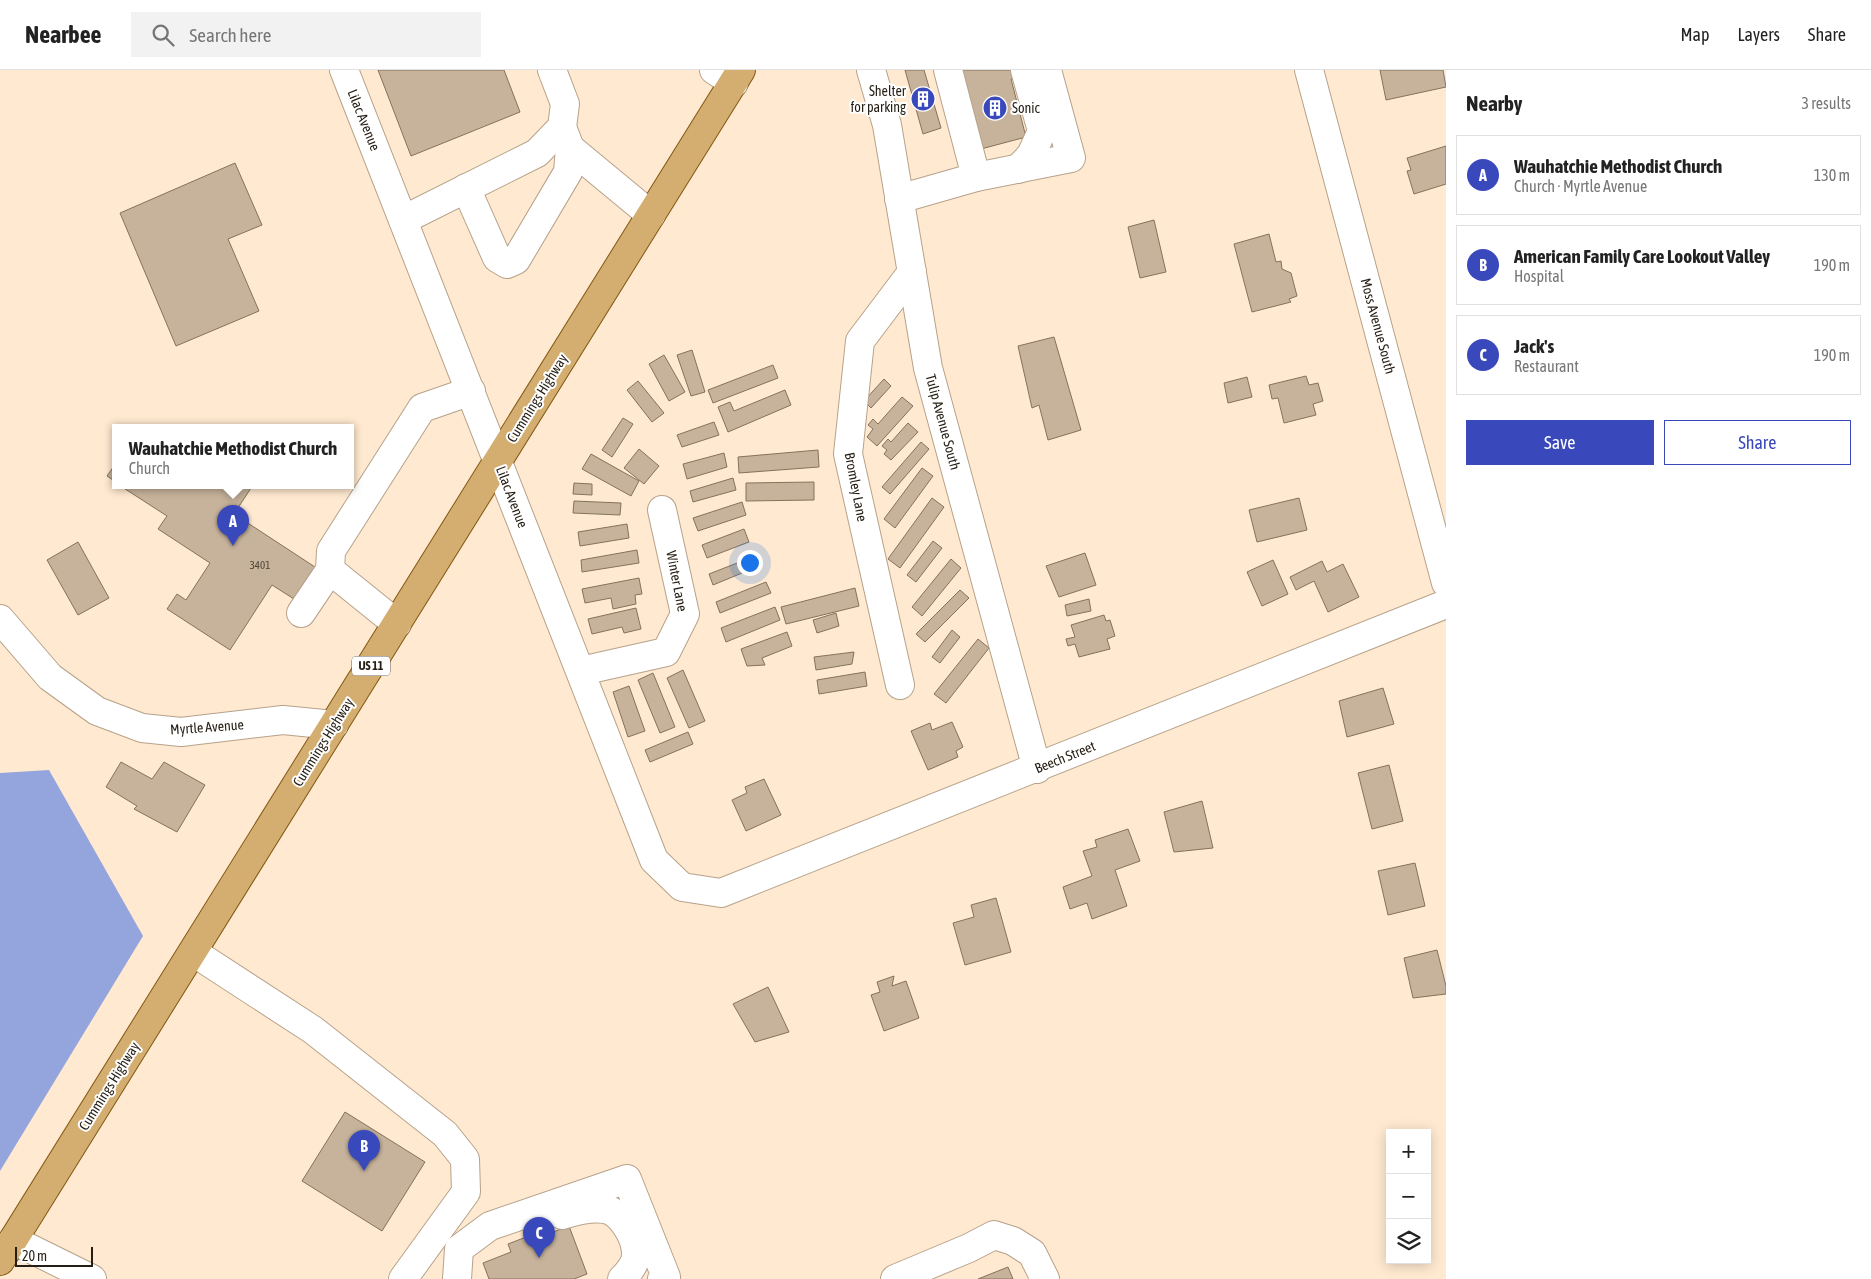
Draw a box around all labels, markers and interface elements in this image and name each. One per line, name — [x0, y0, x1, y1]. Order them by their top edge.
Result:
search box — [131, 12, 481, 57]
text: Nearbee — [25, 21, 101, 48]
icon: search — [149, 21, 177, 49]
text: Search here — [189, 24, 271, 46]
text: Map — [1680, 24, 1709, 45]
text: Layers — [1737, 24, 1780, 45]
text: Share — [1808, 24, 1846, 45]
place label: Shelter for parking — [850, 83, 907, 115]
building icon: Shelter for parking — [910, 86, 936, 112]
street label: Lilac Avenue — [344, 87, 384, 153]
text: Nearby — [1466, 91, 1522, 115]
text: 3 results — [1801, 94, 1851, 112]
building icon: Sonic — [982, 95, 1008, 121]
place label: Sonic — [1012, 100, 1040, 116]
text: Wauhatchie Methodist Church — [1514, 155, 1722, 177]
text: A — [1479, 166, 1487, 184]
text: 130 m — [1814, 166, 1850, 184]
text: Church · Myrtle Avenue — [1514, 177, 1647, 195]
text: American Family Care Lookout Valley — [1514, 245, 1770, 267]
text: B — [1479, 256, 1487, 274]
text: 190 m — [1814, 256, 1850, 274]
text: Hospital — [1514, 267, 1564, 285]
street label: Moss Avenue South — [1358, 276, 1398, 376]
text: Jack's — [1514, 335, 1554, 357]
text: C — [1479, 346, 1487, 364]
text: 190 m — [1814, 346, 1850, 364]
street label: Cummings Highway — [504, 351, 571, 445]
text: Restaurant — [1514, 357, 1579, 375]
street label: Tulip Avenue South — [923, 372, 963, 472]
button: Save — [1466, 420, 1654, 465]
button: Share — [1664, 420, 1851, 465]
popup — [112, 424, 354, 489]
text: Wauhatchie Methodist Church — [129, 437, 337, 459]
street label: Bromley Lane — [841, 451, 871, 523]
text: Church — [129, 459, 170, 477]
street label: Lilac Avenue — [493, 464, 531, 530]
pin: A — [217, 505, 249, 546]
street label: Winter Lane — [663, 549, 691, 613]
your location — [737, 550, 763, 576]
house number: 3401 — [250, 559, 270, 571]
road number: US 11 — [352, 656, 390, 676]
street label: Cummings Highway — [290, 695, 357, 789]
street label: Myrtle Avenue — [170, 716, 244, 738]
street label: Beech Street — [1032, 738, 1098, 776]
street label: Cummings Highway — [76, 1039, 143, 1133]
map controls — [1386, 1129, 1431, 1264]
button: + — [1386, 1129, 1431, 1174]
pin: B — [348, 1130, 380, 1171]
button: − — [1386, 1174, 1431, 1219]
pin: C — [523, 1217, 555, 1258]
button: layers — [1386, 1219, 1431, 1264]
scale bar — [15, 1244, 92, 1267]
text: 20 m — [22, 1248, 47, 1264]

